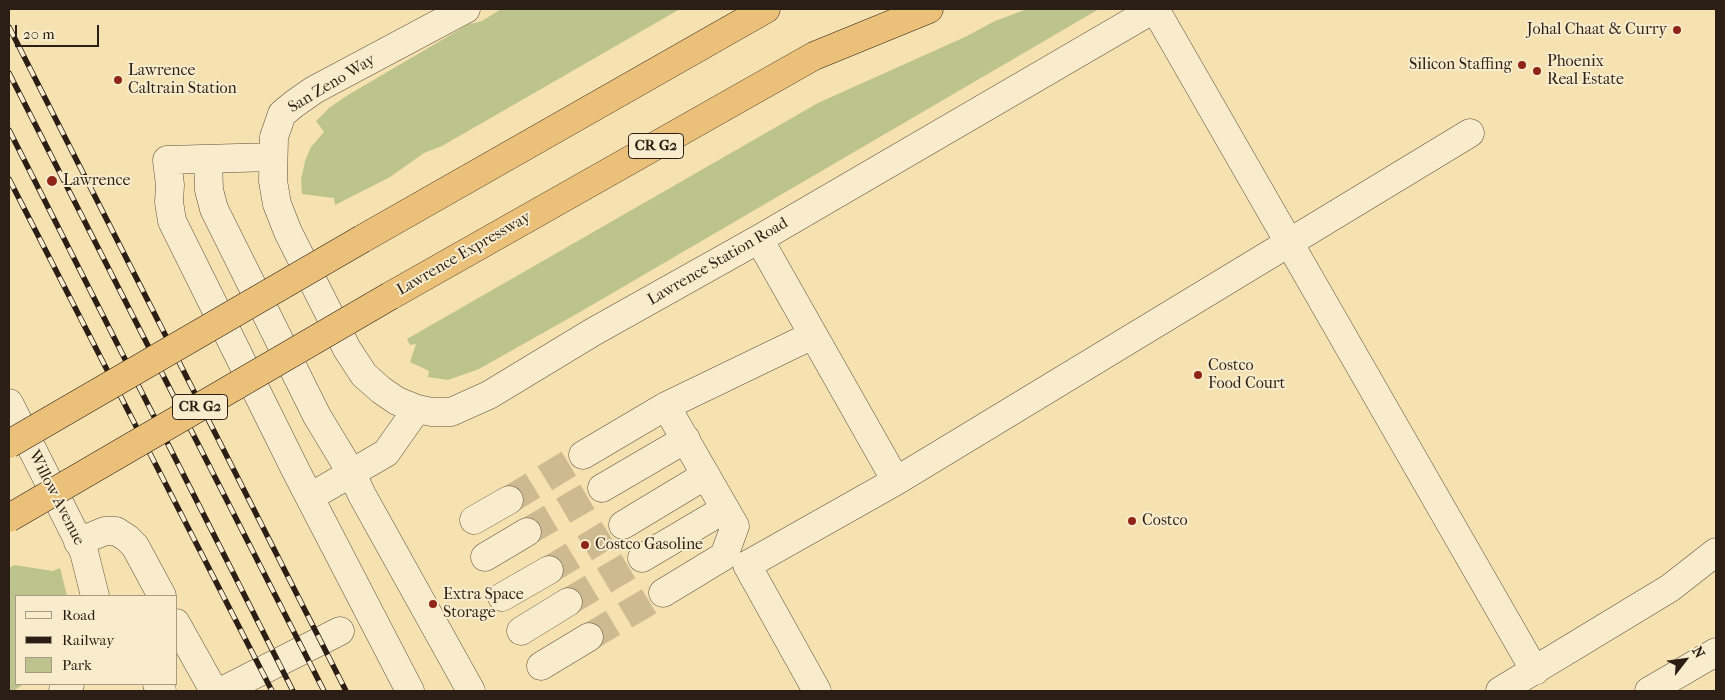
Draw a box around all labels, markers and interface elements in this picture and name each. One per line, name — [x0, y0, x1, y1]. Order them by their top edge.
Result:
scale bar — [18, 15, 101, 47]
place label: Johal Chaat & Curry — [1527, 20, 1667, 40]
marker: Johal Chaat & Curry — [1671, 24, 1683, 36]
text: 20 m — [23, 25, 55, 43]
street label: San Zeno Way — [285, 50, 379, 118]
place label: Phoenix Real Estate — [1547, 52, 1624, 90]
place label: Silicon Staffing — [1409, 55, 1512, 75]
marker: Silicon Staffing — [1516, 59, 1528, 71]
place label: Lawrence Caltrain Station — [128, 61, 237, 99]
marker: Phoenix Real Estate — [1531, 65, 1543, 77]
marker: Lawrence Caltrain Station — [112, 74, 124, 86]
road number: CR G2 — [628, 134, 684, 158]
place label: Lawrence — [63, 171, 131, 191]
marker: Lawrence — [45, 174, 59, 188]
street label: Lawrence Expressway — [394, 208, 534, 300]
street label: Lawrence Station Road — [644, 214, 792, 310]
place label: Costco Food Court — [1208, 356, 1285, 394]
marker: Costco Food Court — [1192, 369, 1204, 381]
road number: CR G2 — [172, 394, 228, 420]
street label: Willow Avenue — [24, 447, 88, 549]
place label: Costco — [1142, 511, 1188, 531]
marker: Costco — [1126, 515, 1138, 527]
place label: Costco Gasoline — [595, 535, 703, 555]
marker: Costco Gasoline — [579, 539, 591, 551]
place label: Extra Space Storage — [443, 585, 524, 623]
legend — [15, 595, 178, 685]
marker: Extra Space Storage — [427, 598, 439, 610]
text: Road — [62, 606, 95, 624]
text: Railway — [62, 631, 114, 649]
north arrow — [1660, 635, 1710, 685]
text: N — [1688, 643, 1708, 661]
text: Park — [62, 656, 92, 674]

